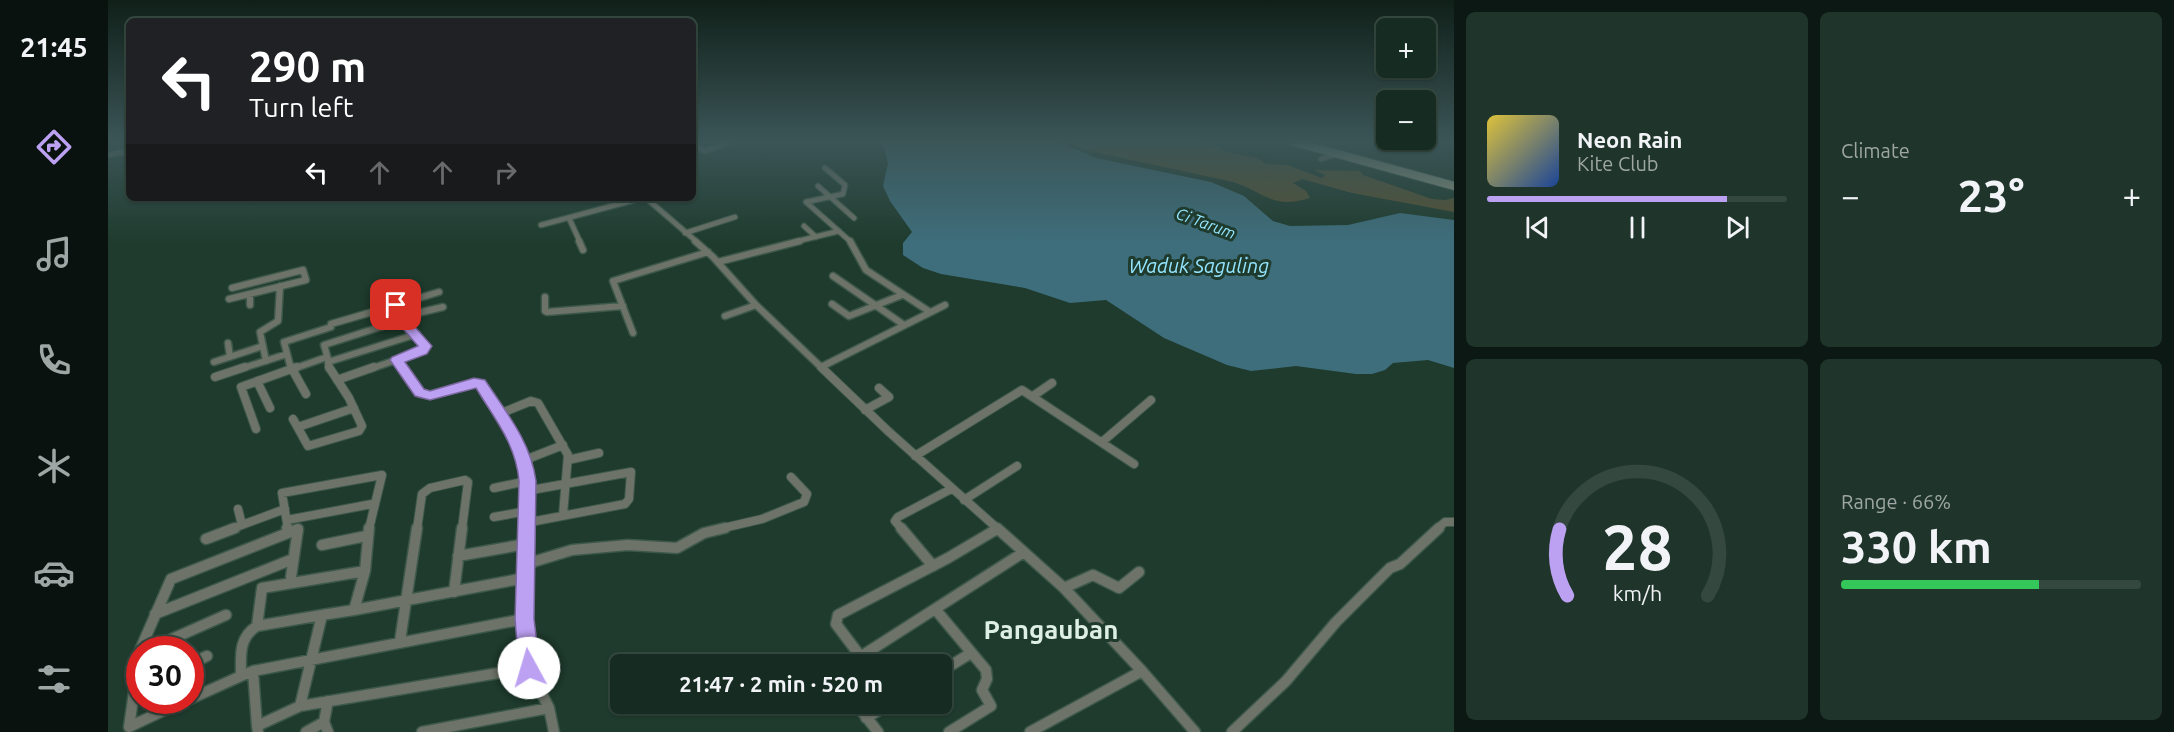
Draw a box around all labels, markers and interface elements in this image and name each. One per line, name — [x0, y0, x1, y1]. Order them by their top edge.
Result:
map controls — [1376, 18, 1436, 150]
button: + — [1376, 18, 1436, 78]
text: 21:45 — [20, 32, 88, 62]
icon: left — [150, 42, 228, 120]
text: 290 m — [249, 43, 366, 90]
button: − — [1376, 90, 1436, 150]
text: Turn left — [249, 92, 353, 122]
icon: directions — [33, 126, 75, 168]
text: Neon Rain — [1577, 127, 1682, 152]
text: Climate — [1841, 139, 1910, 162]
text: Kite Club — [1577, 152, 1659, 175]
icon: left — [300, 156, 333, 189]
icon: ahead — [363, 156, 396, 189]
icon: ahead — [426, 156, 459, 189]
icon: right — [489, 156, 522, 189]
text: 23° — [1958, 170, 2024, 221]
text: − — [1841, 177, 1860, 214]
text: + — [2122, 177, 2141, 214]
water label: Ci Tarum — [1174, 204, 1238, 242]
icon: previous — [1521, 211, 1554, 244]
icon: pause — [1621, 211, 1654, 244]
icon: next — [1721, 211, 1754, 244]
icon: music — [33, 233, 75, 275]
water label: Waduk Saguling — [1129, 254, 1269, 277]
pin — [370, 279, 421, 330]
icon: arrive — [379, 288, 412, 321]
icon: phone — [33, 339, 75, 381]
icon: climate — [33, 445, 75, 487]
text: Range · 66% — [1841, 490, 1951, 513]
text: 28 — [1602, 512, 1672, 582]
text: 330 km — [1841, 521, 1992, 572]
icon: car — [33, 552, 75, 594]
text: km/h — [1612, 582, 1662, 606]
district label: Pangauban — [984, 615, 1118, 644]
speed limit sign: 30 — [126, 636, 204, 714]
position arrow — [497, 636, 561, 700]
icon: filters — [33, 658, 75, 700]
text: 21:47 · 2 min · 520 m — [679, 671, 883, 696]

